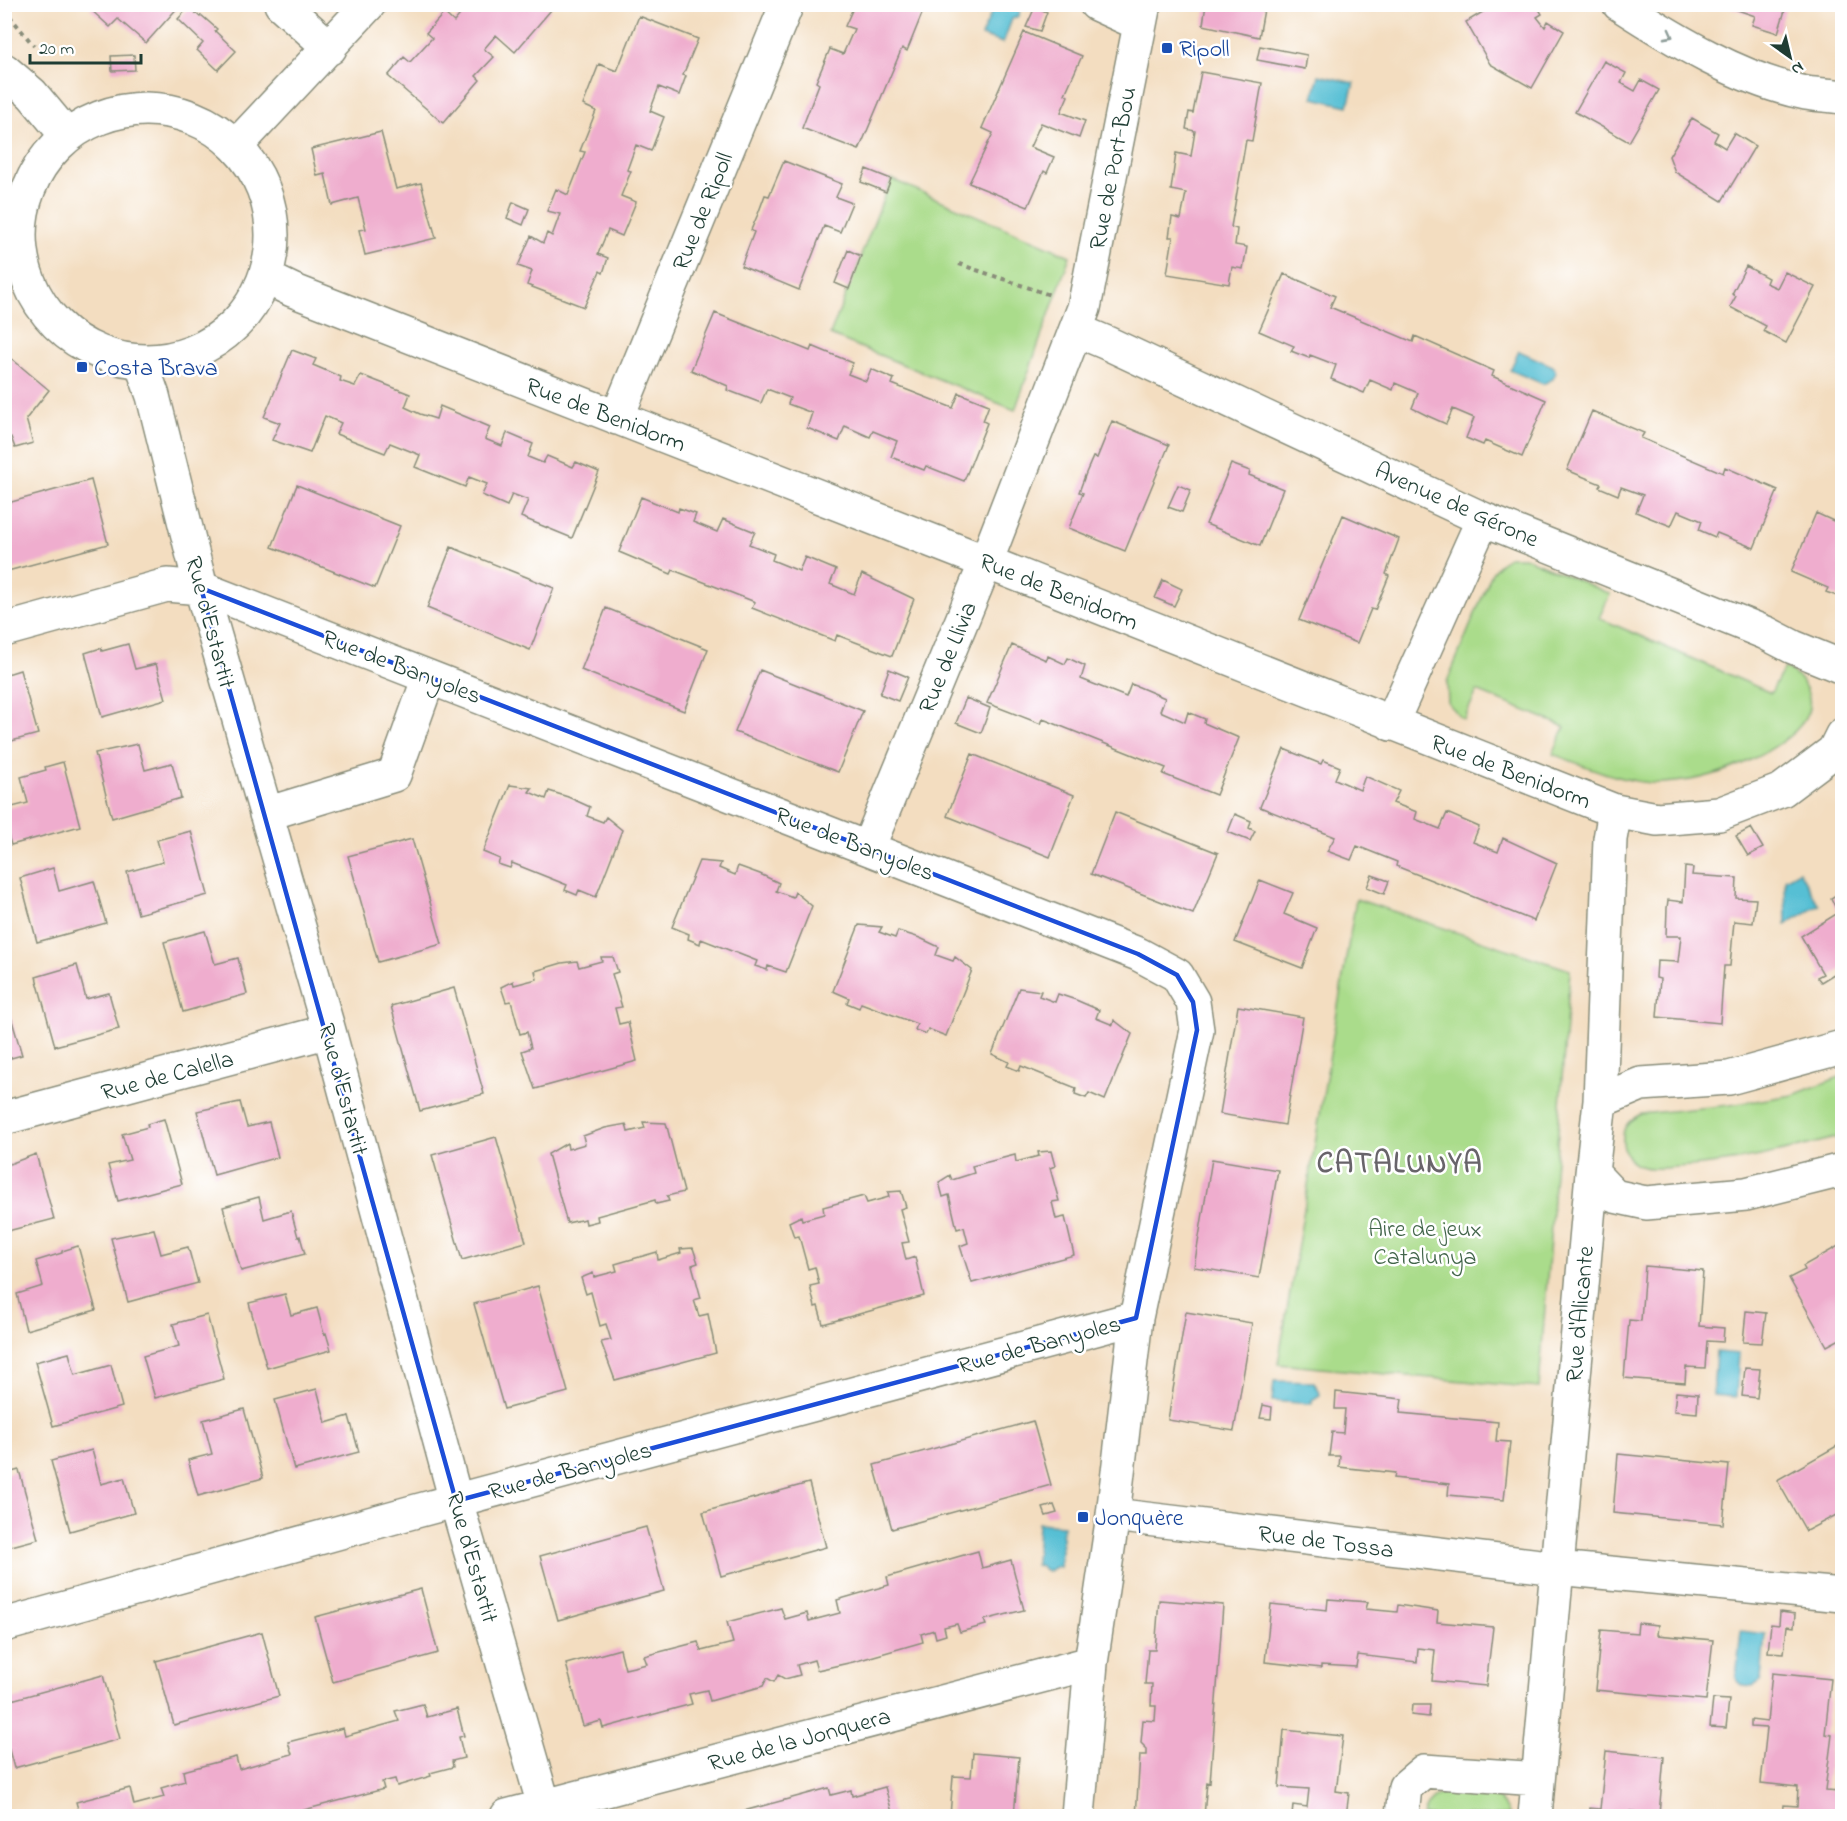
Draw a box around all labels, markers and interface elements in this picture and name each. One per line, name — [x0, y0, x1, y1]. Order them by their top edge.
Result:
scale bar — [30, 27, 141, 65]
north arrow — [1760, 27, 1820, 87]
one-way arrow — [1663, 28, 1673, 39]
place label: Ripoll — [1179, 33, 1229, 68]
text: 20 m — [39, 37, 74, 63]
marker: Ripoll — [1160, 41, 1174, 55]
text: N — [1786, 55, 1808, 81]
street label: Rue de Port-Bou — [1081, 84, 1147, 253]
street label: Rue de Ripoll — [665, 148, 744, 276]
place label: Costa Brava — [94, 352, 218, 387]
marker: Costa Brava — [75, 360, 89, 374]
street label: Rue de Benidorm — [520, 370, 690, 463]
street label: Avenue de Gérone — [1368, 454, 1544, 558]
street label: Rue de Benidorm — [973, 545, 1143, 641]
street label: Rue d'Estartit — [174, 553, 243, 693]
street label: Rue de Llivia — [911, 597, 988, 719]
street label: Rue de Banyoles — [316, 622, 486, 716]
street label: Rue de Benidorm — [1425, 727, 1595, 820]
street label: Rue de Banyoles — [769, 799, 939, 893]
street label: Rue d'Estartit — [307, 1020, 376, 1160]
street label: Rue de Calella — [97, 1043, 238, 1112]
district label: CATALUNYA — [1317, 1143, 1483, 1187]
park label: Aire de jeux Catalunya — [1368, 1213, 1482, 1277]
street label: Rue d'Alicante — [1558, 1244, 1605, 1384]
street label: Rue de Banyoles — [954, 1308, 1125, 1386]
street label: Rue de Banyoles — [485, 1434, 656, 1512]
street label: Rue d'Estartit — [435, 1488, 506, 1628]
place label: Jonquère — [1095, 1502, 1184, 1537]
marker: Jonquère — [1076, 1510, 1090, 1524]
street label: Rue de Tossa — [1256, 1518, 1396, 1569]
street label: Rue de la Jonquera — [704, 1700, 895, 1783]

